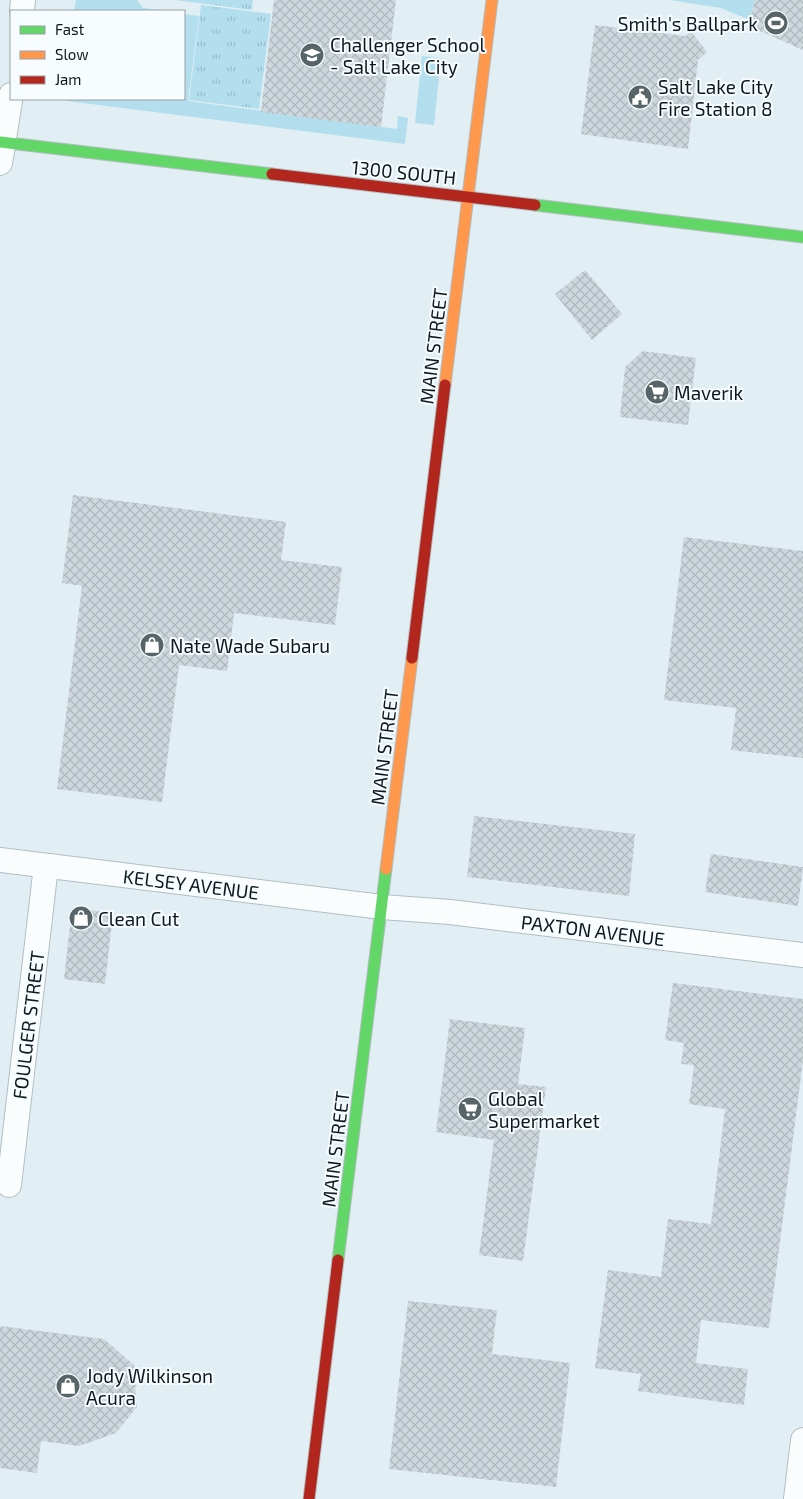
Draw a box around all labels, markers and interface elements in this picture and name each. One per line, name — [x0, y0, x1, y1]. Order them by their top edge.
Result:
legend — [10, 10, 185, 100]
sports icon: Smith's Ballpark — [763, 10, 789, 36]
place label: Smith's Ballpark — [618, 12, 758, 35]
text: Fast — [55, 20, 85, 38]
place label: Challenger School - Salt Lake City — [330, 33, 486, 78]
school or university icon: Challenger School - Salt Lake City — [299, 42, 325, 68]
text: Slow — [55, 45, 89, 63]
text: Jam — [55, 70, 81, 88]
place label: Salt Lake City Fire Station 8 — [658, 75, 773, 120]
public building icon: Salt Lake City Fire Station 8 — [627, 84, 653, 110]
street label: 1300 SOUTH — [351, 155, 457, 189]
street label: MAIN STREET — [414, 287, 452, 405]
supermarket icon: Maverik — [644, 379, 670, 405]
place label: Maverik — [674, 381, 744, 404]
shop icon: Nate Wade Subaru — [139, 632, 165, 658]
place label: Nate Wade Subaru — [170, 634, 330, 657]
street label: MAIN STREET — [365, 688, 403, 806]
street label: KELSEY AVENUE — [122, 864, 260, 904]
shop icon: Clean Cut — [68, 905, 94, 931]
place label: Clean Cut — [98, 907, 179, 930]
street label: PAXTON AVENUE — [520, 910, 666, 950]
street label: FOULGER STREET — [7, 950, 49, 1100]
place label: Global Supermarket — [488, 1087, 600, 1132]
street label: MAIN STREET — [316, 1090, 354, 1208]
supermarket icon: Global Supermarket — [457, 1096, 483, 1122]
place label: Jody Wilkinson Acura — [86, 1364, 213, 1409]
shop icon: Jody Wilkinson Acura — [55, 1373, 81, 1399]

